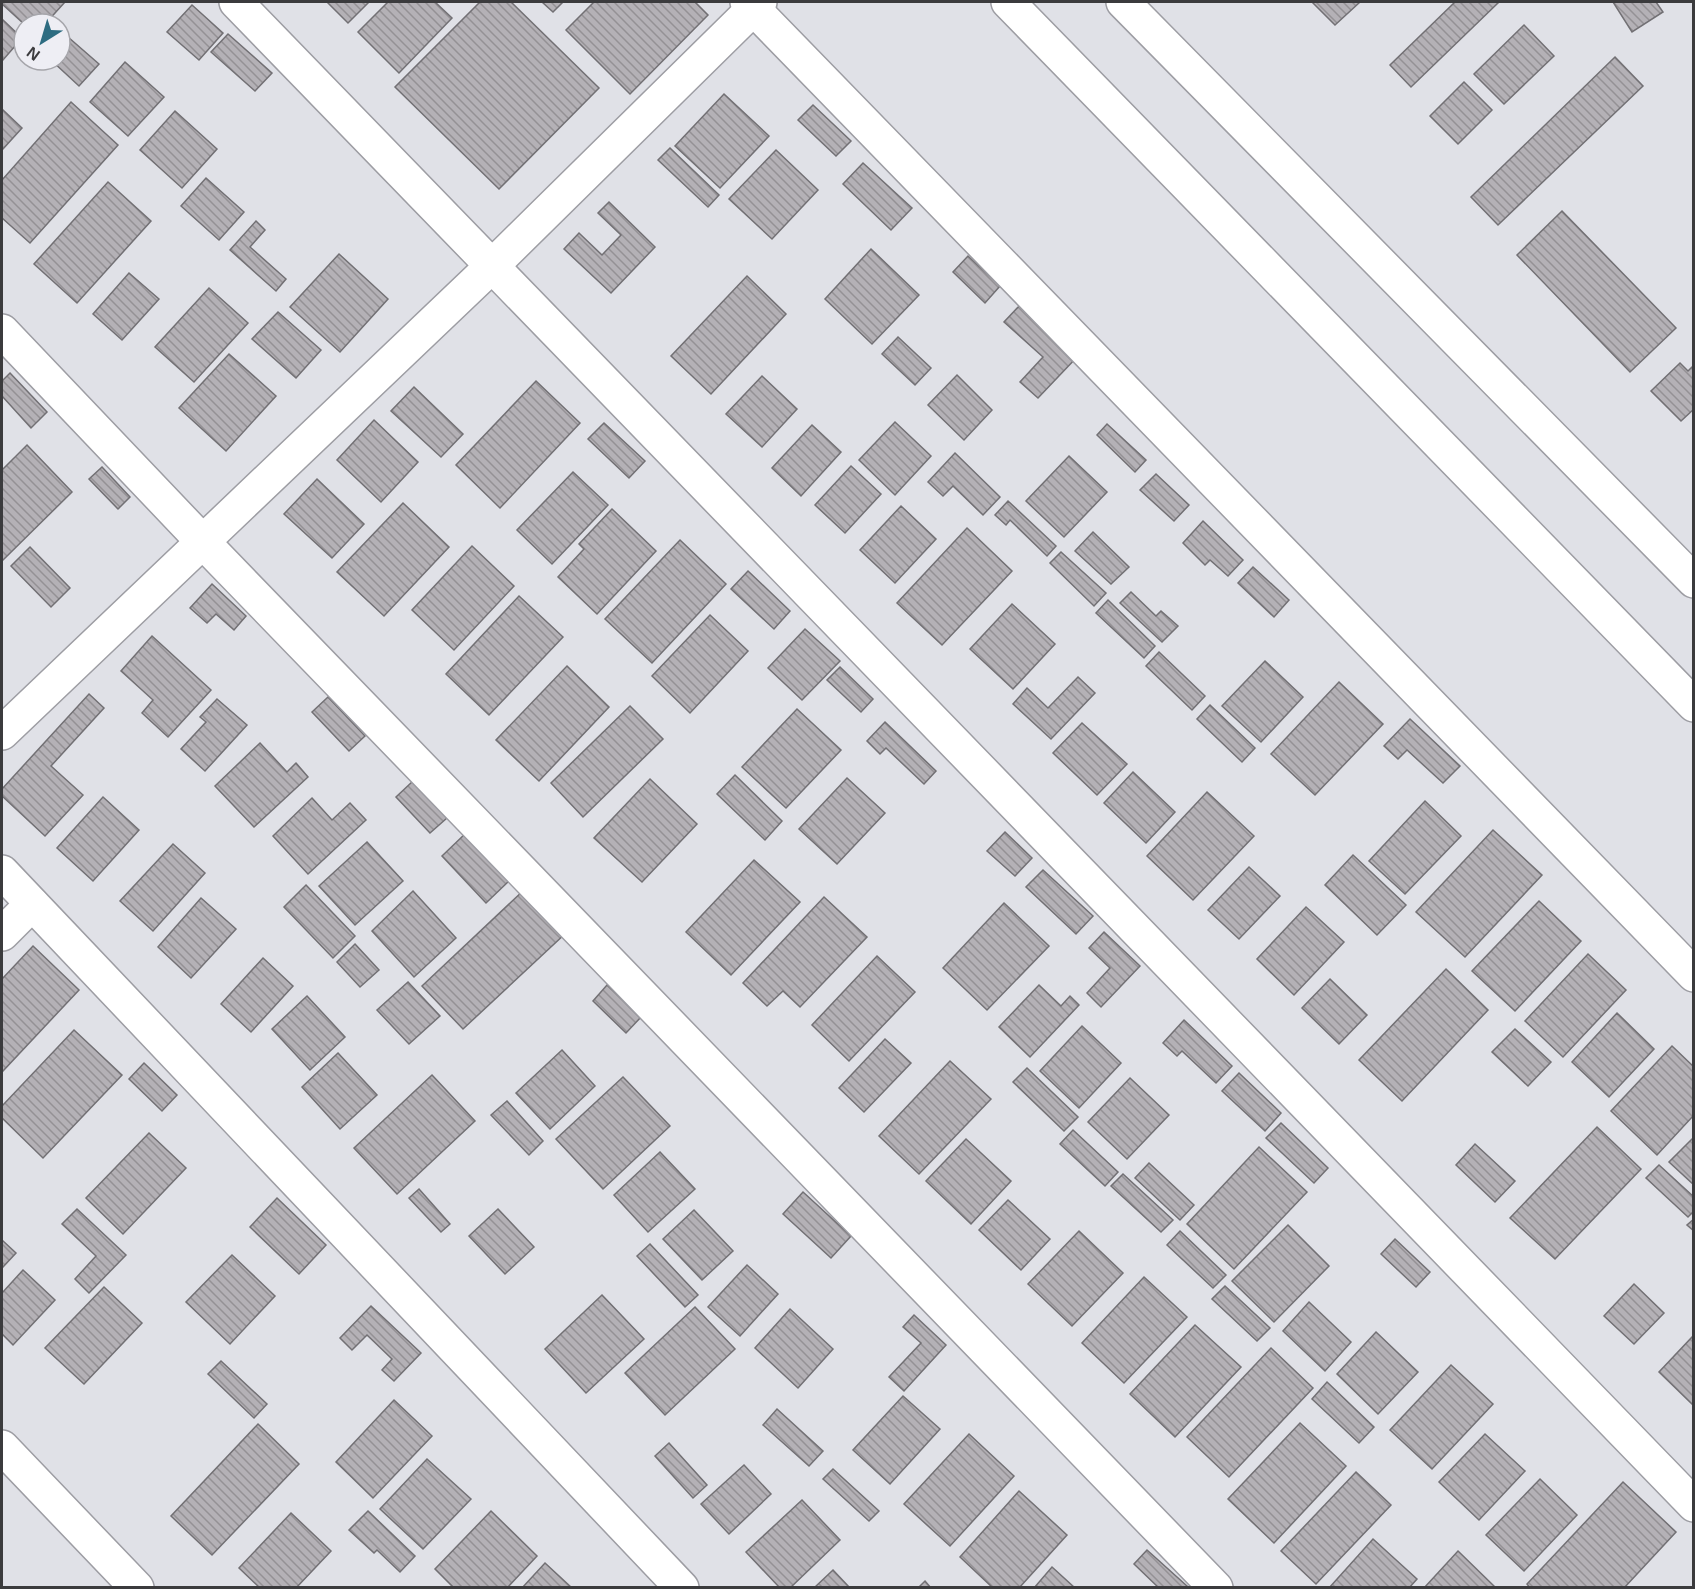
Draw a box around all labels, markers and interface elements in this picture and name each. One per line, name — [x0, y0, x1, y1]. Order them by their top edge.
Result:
north arrow — [12, 12, 72, 72]
text: N — [24, 43, 43, 64]

